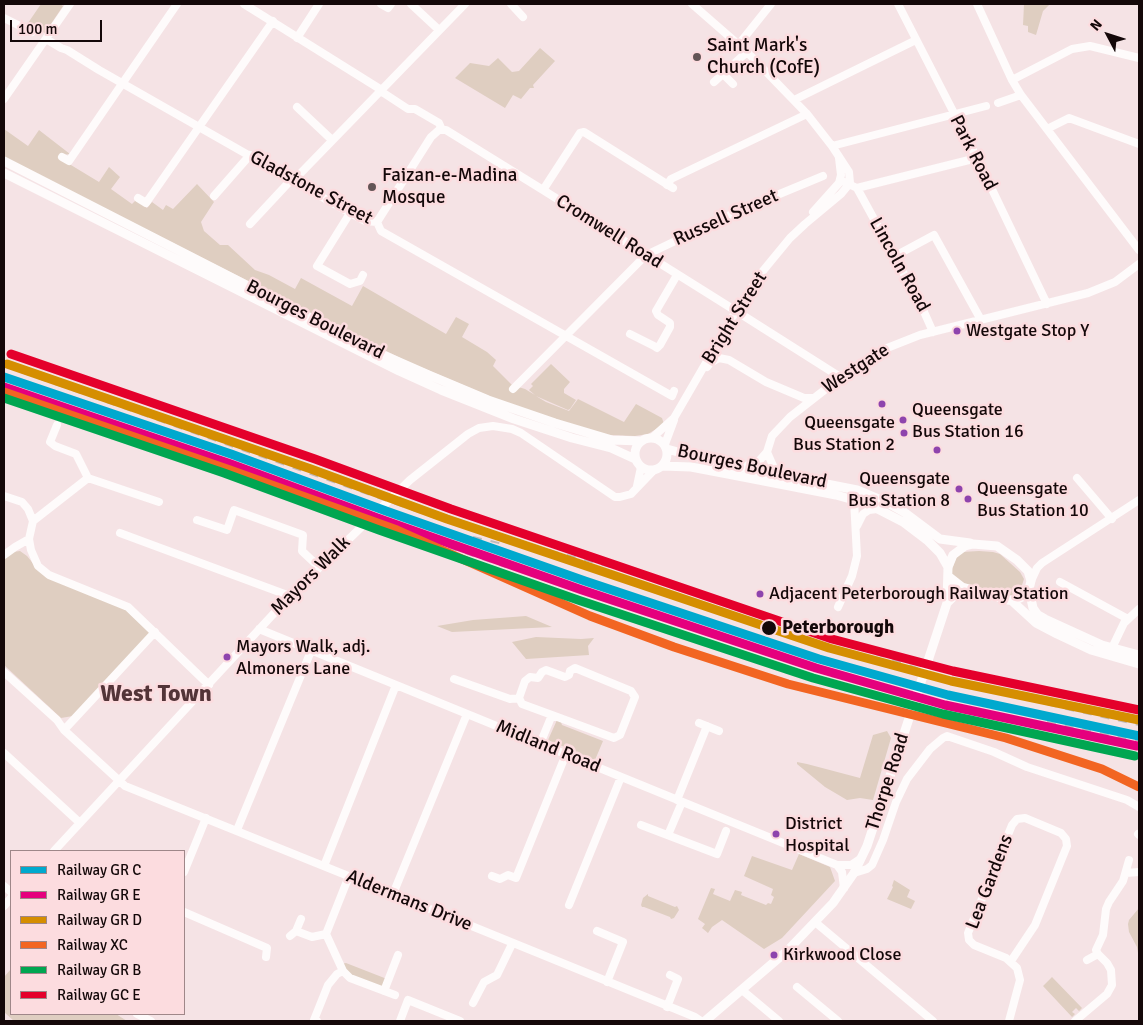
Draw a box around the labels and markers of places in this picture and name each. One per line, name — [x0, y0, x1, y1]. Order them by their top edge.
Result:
place label: Saint Mark's Church (CofE) — [707, 35, 820, 79]
marker: Saint Mark's Church (CofE) — [691, 51, 703, 63]
place label: Faizan-e-Madina Mosque — [382, 165, 517, 209]
marker: Faizan-e-Madina Mosque — [366, 181, 378, 193]
place label: Westgate Stop Y — [966, 320, 1089, 342]
marker: Westgate Stop Y — [952, 326, 962, 336]
unlabelled marker — [877, 399, 887, 409]
place label: Queensgate Bus Station 16 — [912, 399, 1024, 442]
place label: Queensgate Bus Station 2 — [793, 412, 895, 454]
marker: Queensgate Bus Station 16 — [898, 415, 908, 425]
marker: Queensgate Bus Station 2 — [899, 428, 909, 438]
unlabelled marker — [932, 445, 942, 455]
place label: Queensgate Bus Station 8 — [848, 468, 950, 510]
place label: Queensgate Bus Station 10 — [977, 478, 1089, 520]
marker: Queensgate Bus Station 8 — [954, 484, 964, 494]
marker: Queensgate Bus Station 10 — [963, 494, 973, 504]
place label: Adjacent Peterborough Railway Station — [769, 583, 1069, 605]
marker: Adjacent Peterborough Railway Station — [755, 589, 765, 599]
place label: Peterborough — [782, 617, 894, 639]
marker: Peterborough — [760, 619, 778, 637]
place label: Mayors Walk, adj. Almoners Lane — [236, 636, 371, 679]
marker: Mayors Walk, adj. Almoners Lane — [222, 652, 232, 662]
place label: District Hospital — [785, 813, 849, 856]
marker: District Hospital — [771, 829, 781, 839]
place label: Kirkwood Close — [783, 944, 901, 966]
marker: Kirkwood Close — [769, 950, 779, 960]

